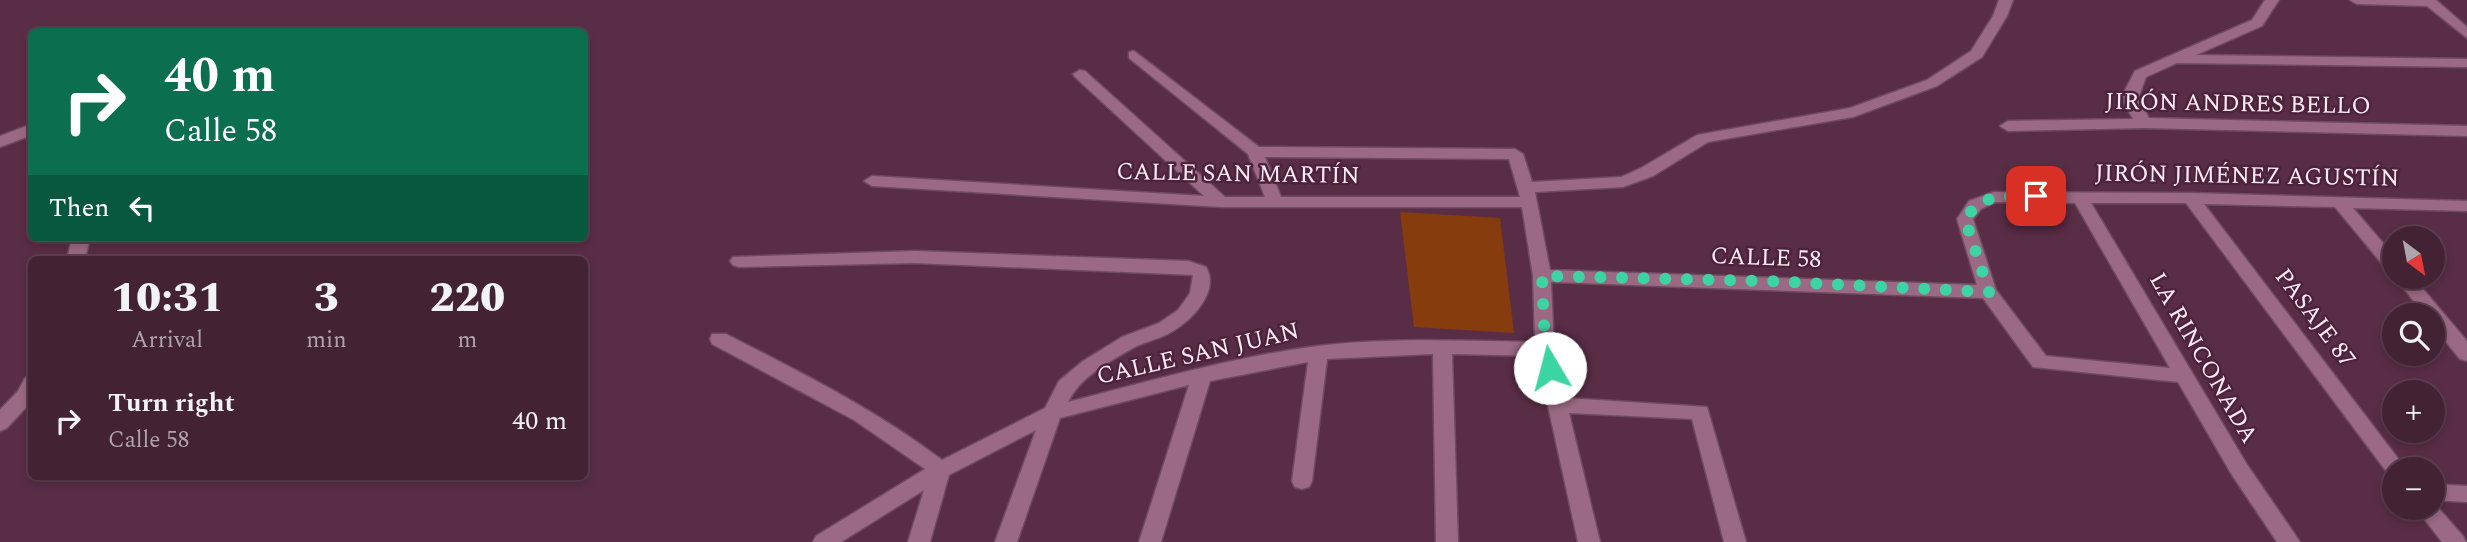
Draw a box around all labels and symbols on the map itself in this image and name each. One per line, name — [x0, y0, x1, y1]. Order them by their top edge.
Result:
street label: JIRÓN ANDRES BELLO — [2105, 84, 2371, 124]
street label: CALLE SAN MARTÍN — [1116, 154, 1360, 194]
street label: JIRÓN JIMÉNEZ AGUSTÍN — [2094, 155, 2400, 197]
pin — [2006, 166, 2066, 226]
north arrow — [2382, 226, 2445, 289]
street label: CALLE 58 — [1710, 238, 1822, 278]
street label: PASAJE 87 — [2266, 261, 2364, 375]
street label: LA RINCONADA — [2139, 266, 2267, 450]
street label: CALLE SAN JUAN — [1093, 313, 1303, 395]
position arrow — [1513, 331, 1587, 405]

